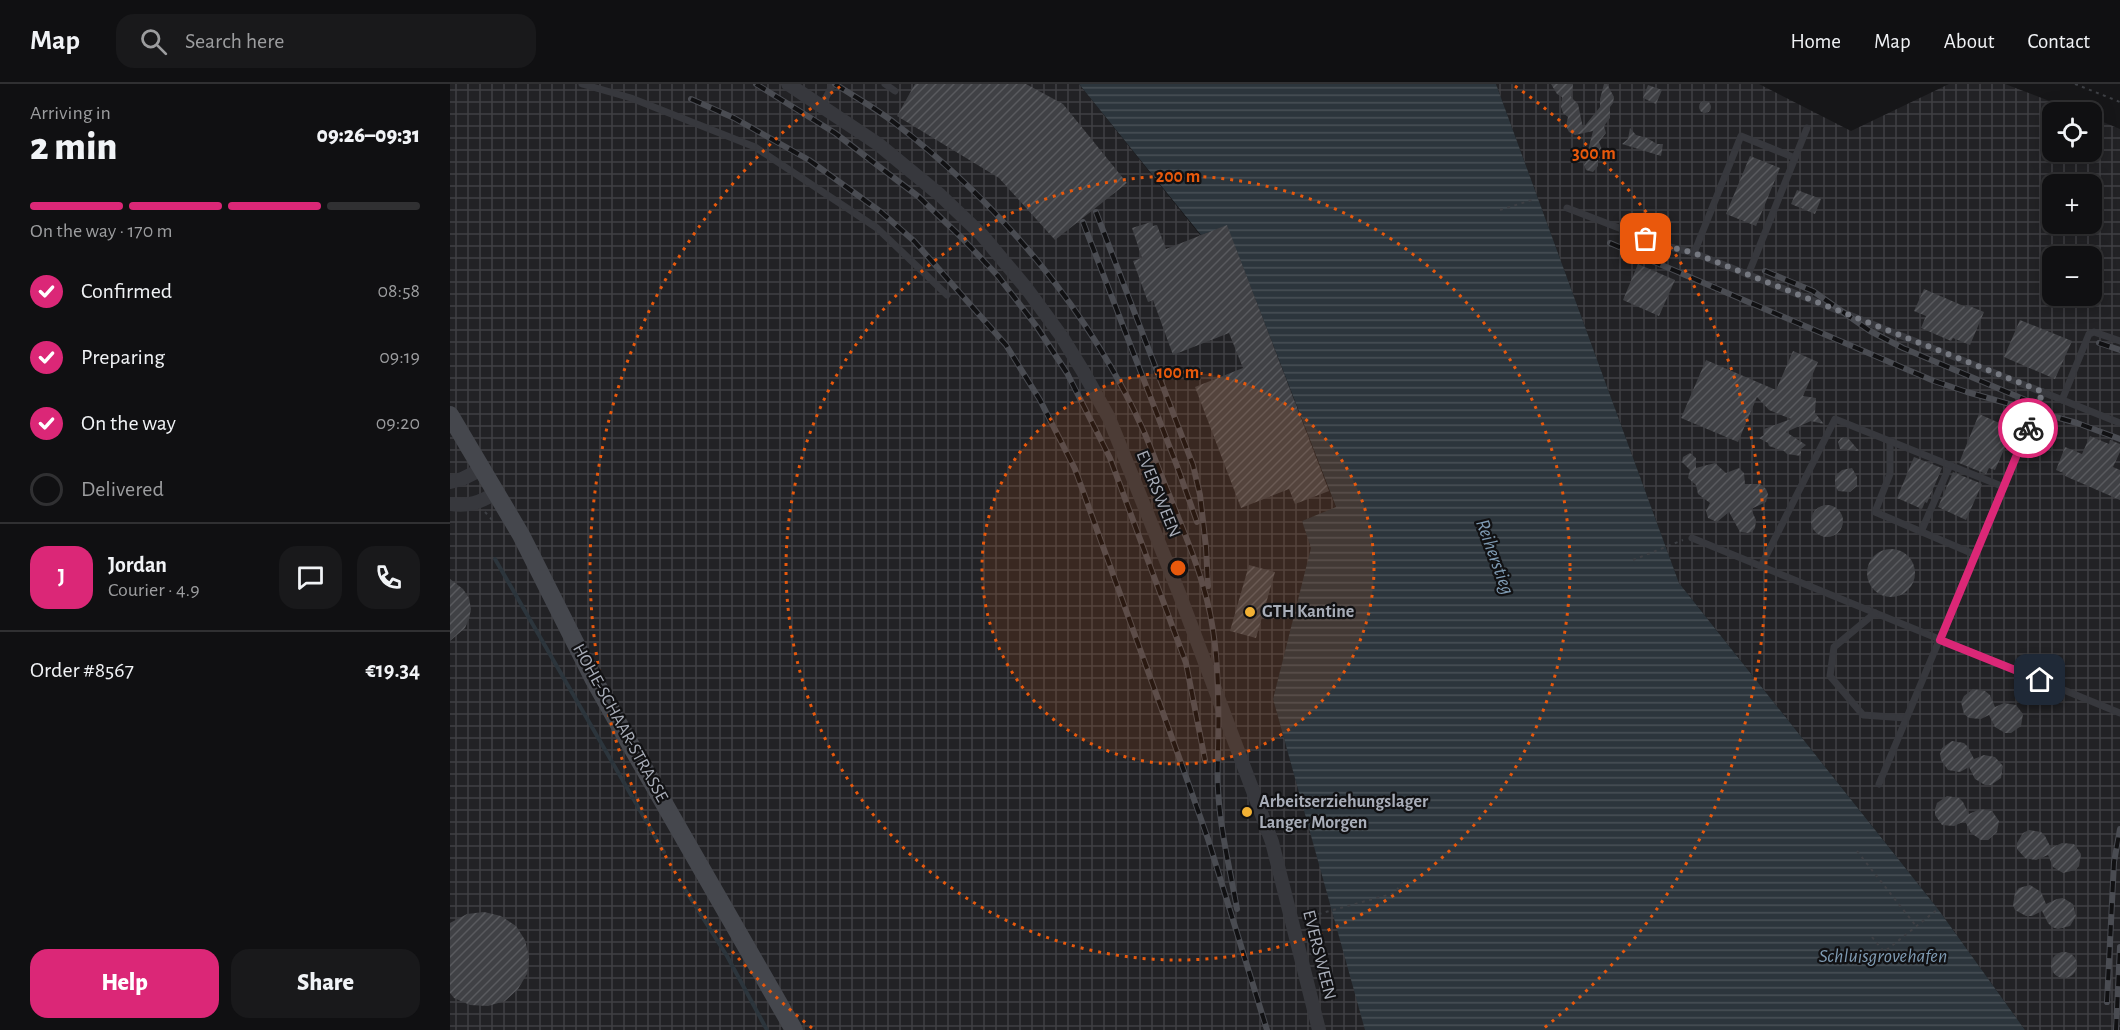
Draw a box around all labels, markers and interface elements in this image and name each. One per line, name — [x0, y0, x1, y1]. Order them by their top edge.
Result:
search box — [116, 14, 536, 68]
icon: search — [137, 25, 170, 58]
text: Map — [30, 27, 80, 55]
text: Search here — [185, 30, 284, 52]
text: Home — [1790, 31, 1841, 52]
text: Map — [1874, 31, 1911, 52]
text: About — [1944, 31, 1994, 52]
text: Contact — [2027, 31, 2090, 52]
map controls — [2042, 102, 2102, 306]
button: locate — [2042, 102, 2102, 162]
text: Arriving in — [30, 103, 111, 123]
text: 09:26–09:31 — [317, 124, 420, 146]
text: 2 min — [30, 128, 117, 167]
text: 300 m — [1572, 145, 1616, 163]
text: 200 m — [1156, 168, 1200, 186]
button: + — [2042, 174, 2102, 234]
pin — [1620, 213, 1671, 264]
text: On the way · 170 m — [30, 221, 173, 241]
icon: bag — [1629, 222, 1662, 255]
button: − — [2042, 246, 2102, 306]
icon: check — [30, 275, 63, 308]
text: Confirmed — [81, 280, 172, 302]
text: 08:58 — [378, 281, 420, 301]
icon: check — [30, 341, 63, 374]
text: Preparing — [81, 346, 165, 368]
text: 09:19 — [379, 347, 420, 367]
text: 100 m — [1157, 364, 1199, 382]
courier — [1998, 398, 2058, 458]
icon: check — [30, 407, 63, 440]
text: On the way — [81, 412, 176, 434]
icon: bike — [2012, 412, 2045, 445]
text: 09:20 — [376, 413, 420, 433]
street label: EVERSWEEN — [1132, 448, 1184, 540]
text: Delivered — [81, 478, 164, 500]
water label: Reiherstieg — [1472, 516, 1518, 598]
button: chat — [279, 546, 342, 609]
button: phone — [357, 546, 420, 609]
text: Jordan — [108, 554, 167, 576]
centre of rings — [1168, 558, 1188, 578]
text: J — [58, 566, 65, 588]
text: Courier · 4.9 — [108, 580, 200, 600]
place label: GTH Kantine — [1262, 603, 1354, 621]
marker: GTH Kantine — [1243, 605, 1257, 619]
street label: HOHE-SCHAAR-STRASSE — [569, 641, 671, 805]
pin — [2014, 654, 2065, 705]
text: Order #8567 — [30, 659, 134, 681]
text: €19.34 — [366, 659, 420, 681]
icon: home — [2023, 663, 2056, 696]
place label: Arbeitserziehungslager Langer Morgen — [1259, 793, 1429, 832]
marker: Arbeitserziehungslager Langer Morgen — [1240, 805, 1254, 819]
street label: EVERSWEEN — [1299, 908, 1339, 1002]
water label: Schluisgrovehafen — [1819, 946, 1947, 966]
button: Help — [30, 949, 219, 1018]
button: Share — [231, 949, 420, 1018]

